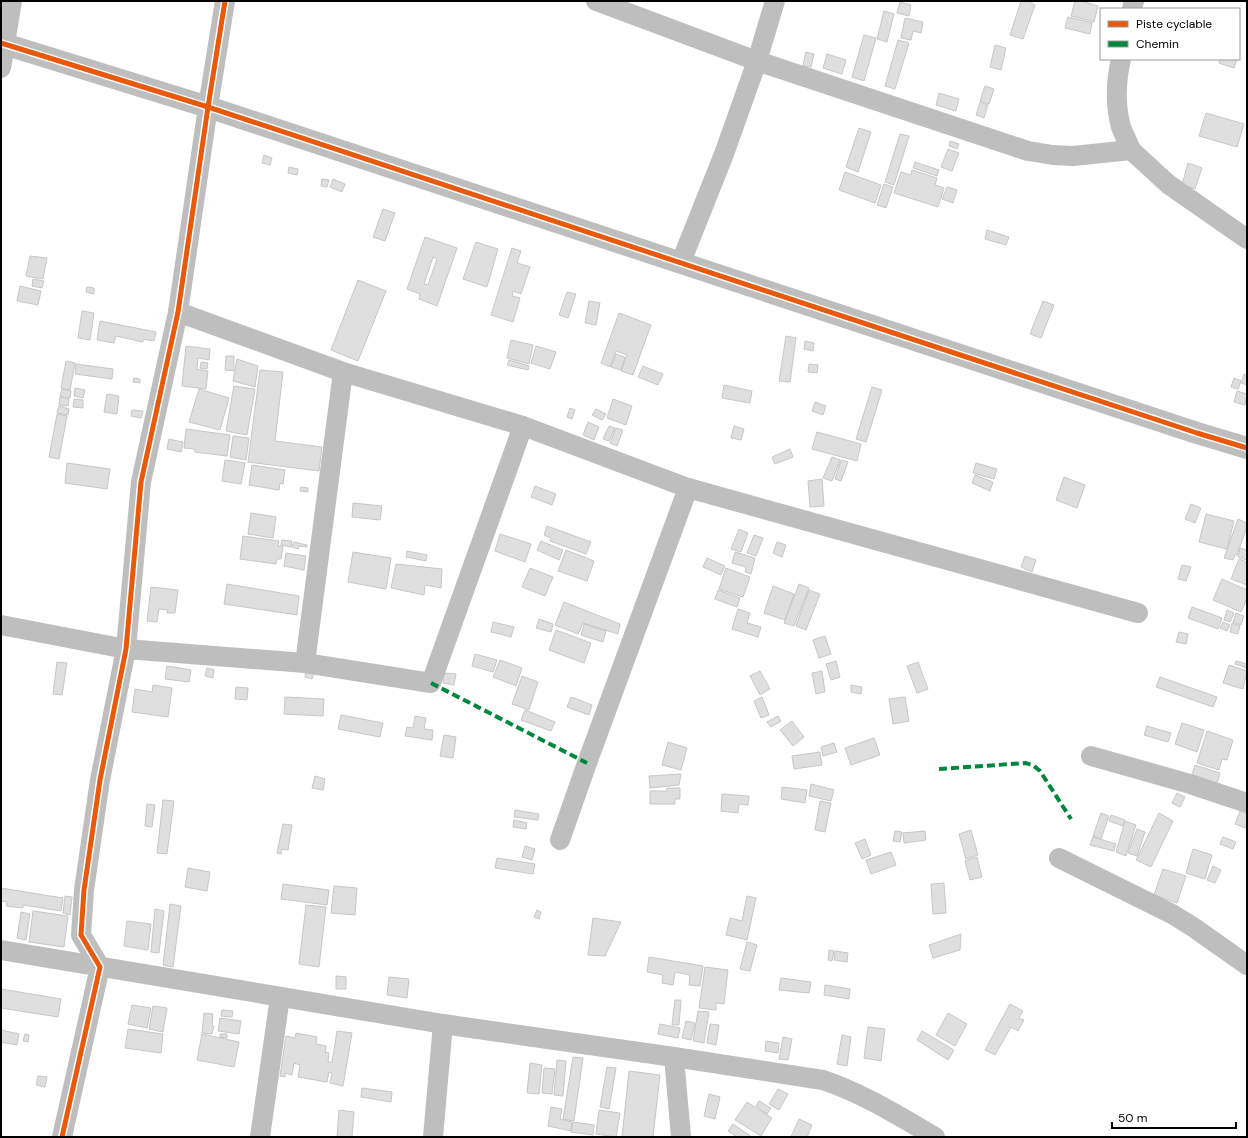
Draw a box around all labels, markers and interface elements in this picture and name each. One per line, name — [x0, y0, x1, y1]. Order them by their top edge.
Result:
legend — [1100, 8, 1240, 60]
text: Piste cyclable — [1136, 16, 1212, 32]
text: Chemin — [1136, 36, 1179, 52]
scale bar — [1112, 1104, 1236, 1130]
text: 50 m — [1118, 1110, 1147, 1126]

